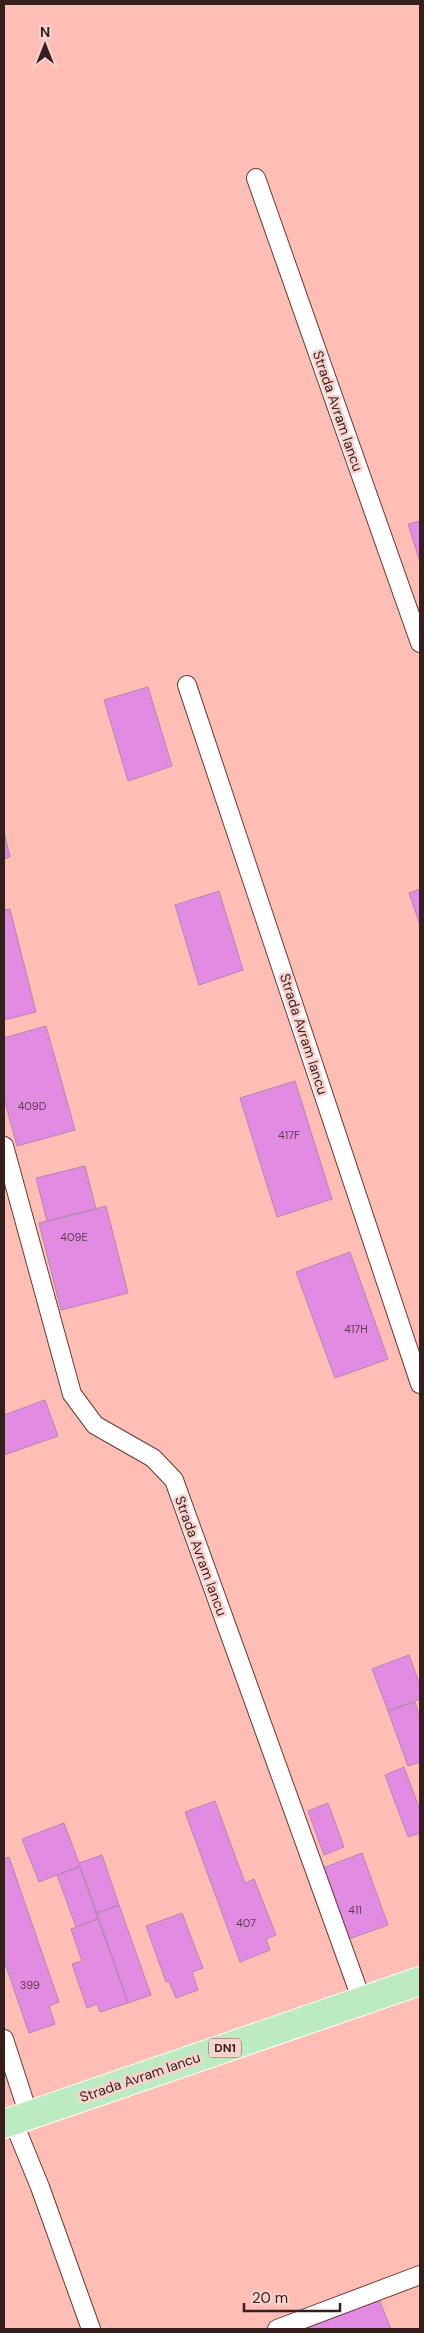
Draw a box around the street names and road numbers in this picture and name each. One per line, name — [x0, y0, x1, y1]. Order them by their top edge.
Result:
street label: Strada Avram Iancu — [309, 348, 367, 474]
street label: Strada Avram Iancu — [276, 971, 332, 1097]
street label: Strada Avram Iancu — [171, 1494, 231, 1618]
road number: DN1 — [209, 2039, 241, 2058]
street label: Strada Avram Iancu — [77, 2048, 203, 2106]

